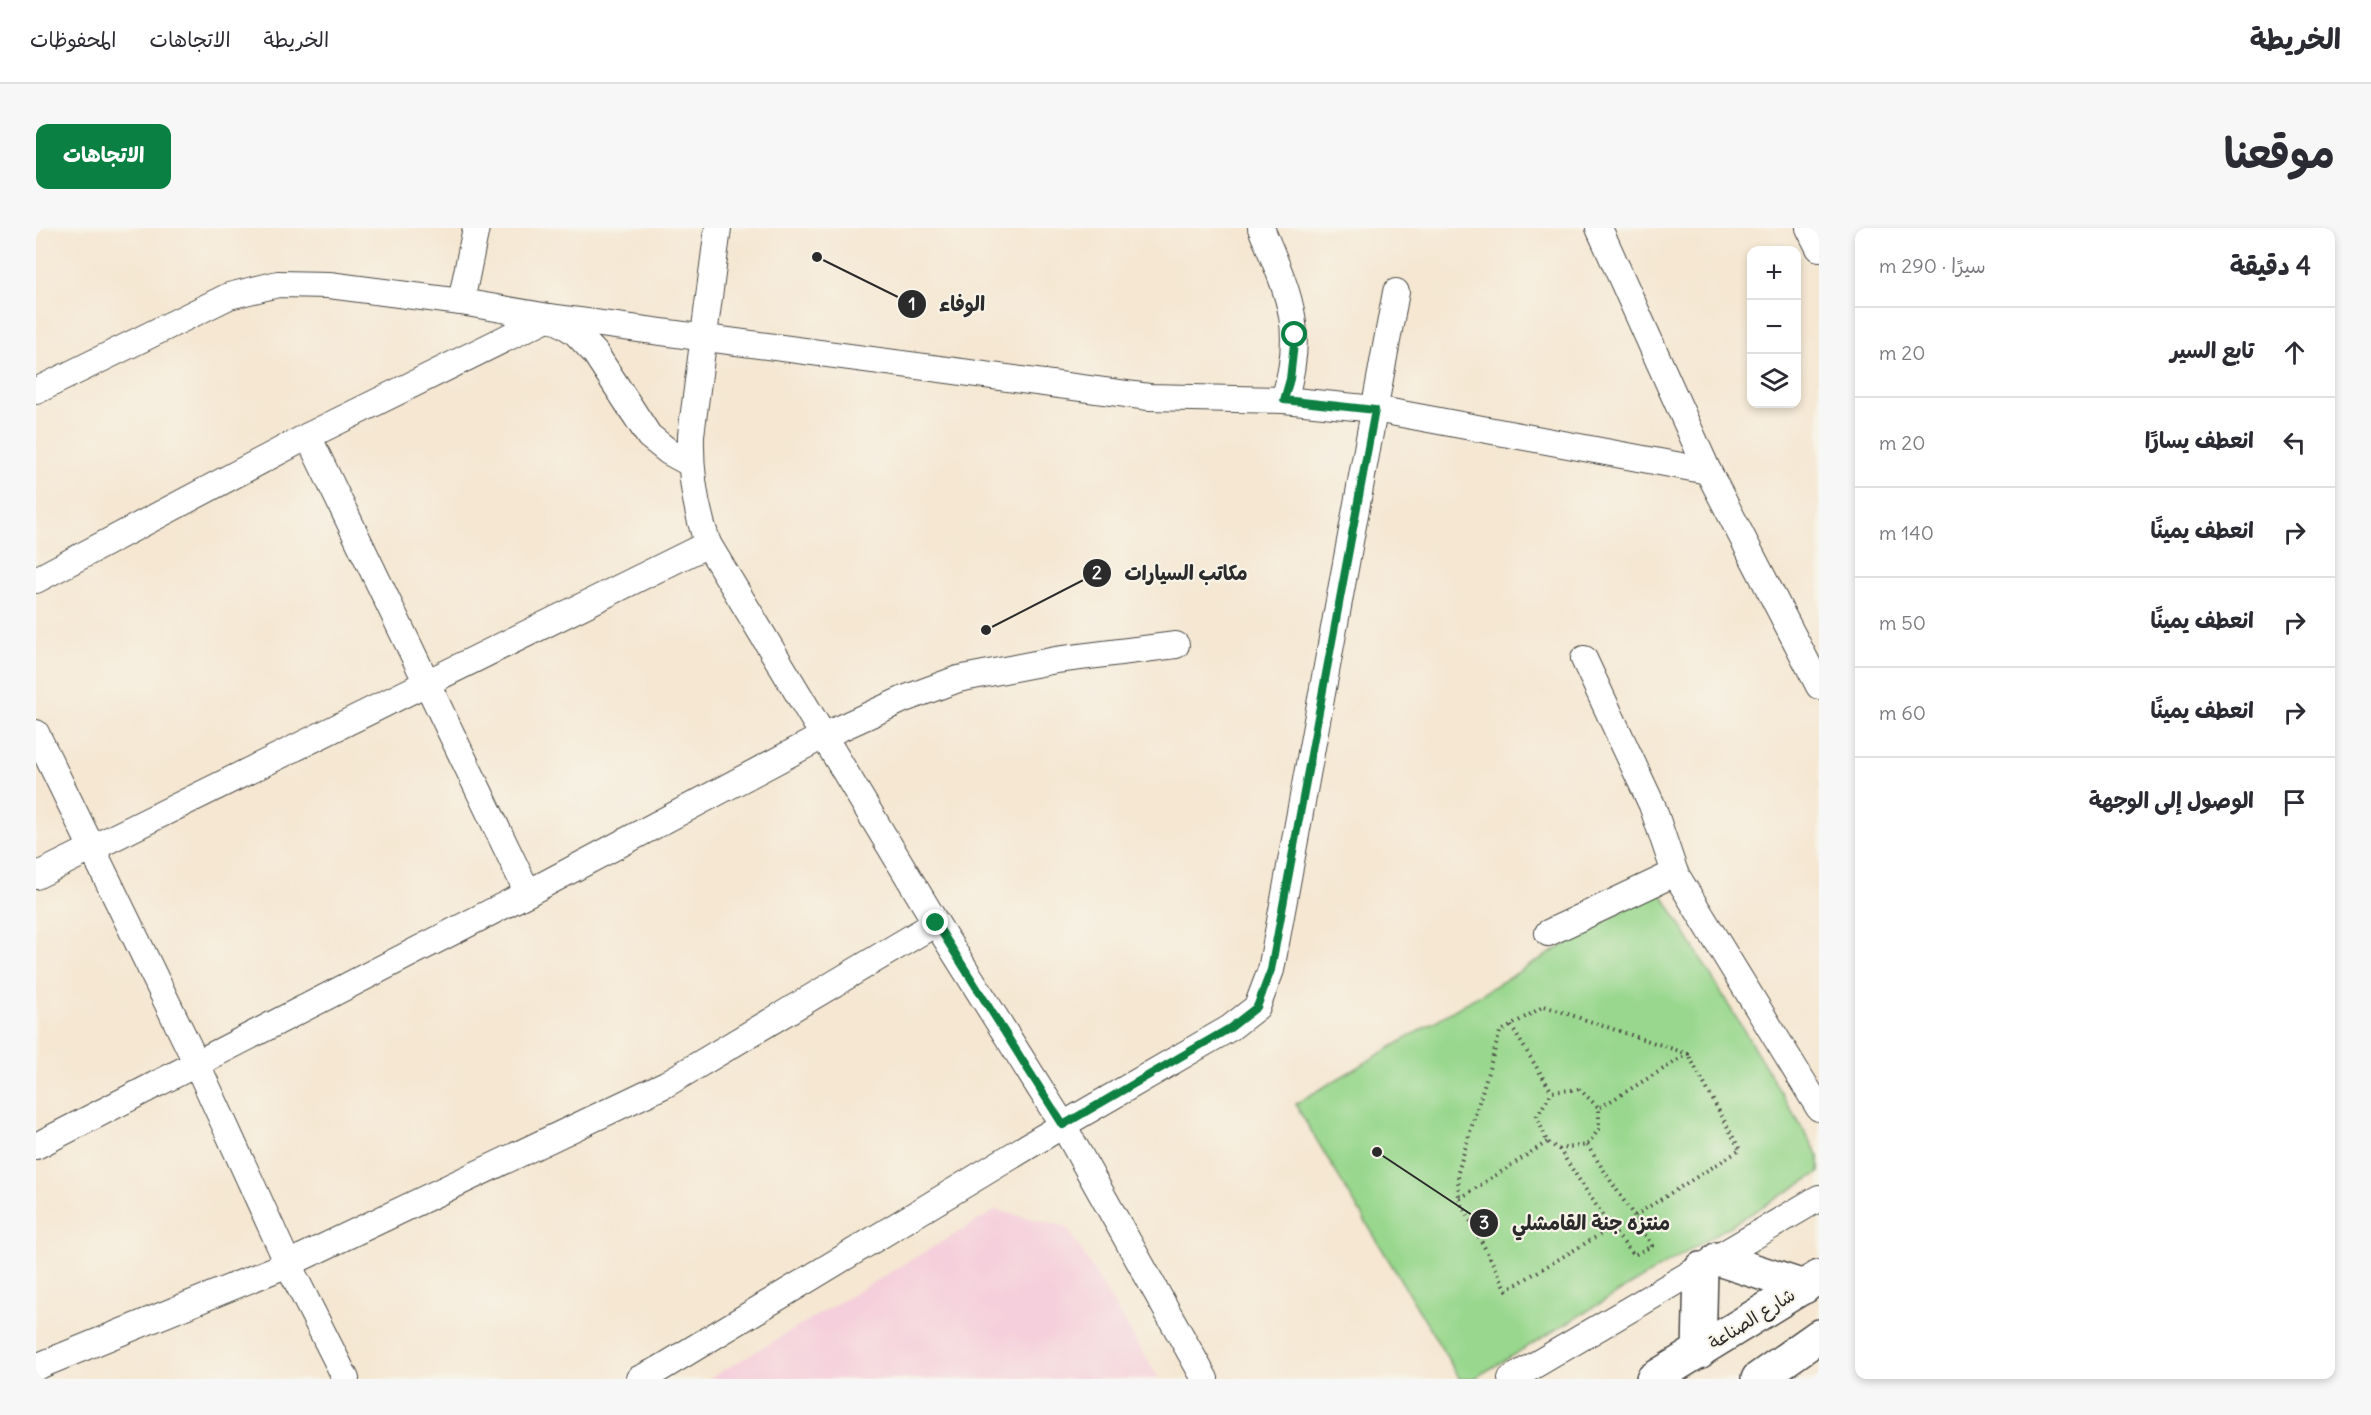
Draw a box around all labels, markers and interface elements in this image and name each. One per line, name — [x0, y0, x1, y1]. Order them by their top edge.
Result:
text: الخريطة — [2250, 21, 2341, 57]
text: المحفوظات — [30, 26, 116, 53]
text: الاتجاهات — [149, 26, 231, 53]
text: الخريطة — [264, 26, 329, 53]
button: الاتجاهات — [36, 124, 171, 189]
text: موقعنا — [2224, 127, 2335, 179]
map controls — [1747, 246, 1801, 408]
button: + — [1747, 246, 1801, 300]
text: 4 دقيقة — [2230, 249, 2311, 282]
text: سيرًا · 290 m — [1879, 253, 1986, 278]
callout: الوفاء — [897, 285, 997, 323]
text: الوفاء — [939, 291, 985, 318]
text: 1 — [908, 292, 916, 315]
button: − — [1747, 300, 1801, 354]
route start — [1281, 321, 1307, 347]
text: تابع السير — [2170, 336, 2254, 364]
icon: ahead — [2278, 336, 2311, 369]
text: 20 m — [1879, 340, 1925, 365]
button: layers — [1747, 354, 1801, 408]
text: انعطف يسارًا — [2145, 426, 2254, 454]
icon: left — [2278, 426, 2311, 459]
text: 20 m — [1879, 430, 1925, 455]
text: انعطف يمينًا — [2151, 516, 2254, 544]
icon: right — [2278, 516, 2311, 549]
text: 140 m — [1879, 520, 1934, 545]
callout: مكاتب السيارات — [1082, 554, 1259, 592]
text: مكاتب السيارات — [1124, 560, 1248, 586]
text: 2 — [1092, 561, 1102, 584]
text: انعطف يمينًا — [2151, 606, 2254, 634]
icon: right — [2278, 606, 2311, 639]
text: 50 m — [1879, 610, 1926, 635]
text: انعطف يمينًا — [2151, 696, 2254, 724]
icon: right — [2278, 696, 2311, 729]
text: 60 m — [1879, 700, 1926, 725]
text: الوصول إلى الوجهة — [2089, 786, 2254, 814]
icon: arrive — [2278, 786, 2311, 819]
route end — [922, 909, 948, 935]
callout: منتزه جنة القامشلي — [1469, 1204, 1682, 1242]
text: منتزه جنة القامشلي — [1512, 1210, 1670, 1241]
text: 3 — [1479, 1211, 1489, 1234]
street label: شارع الصناعة — [1704, 1283, 1800, 1355]

